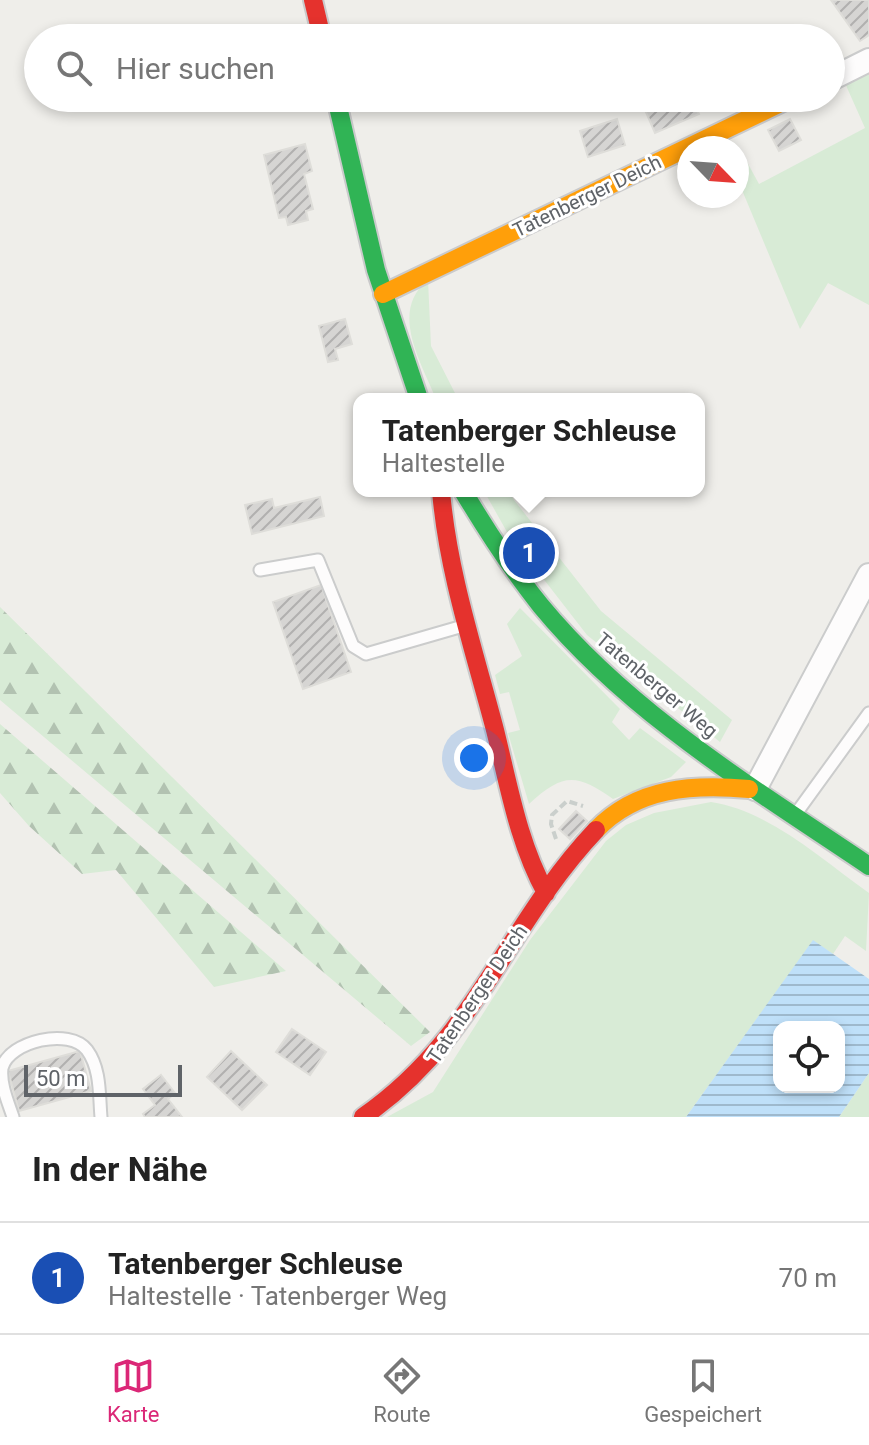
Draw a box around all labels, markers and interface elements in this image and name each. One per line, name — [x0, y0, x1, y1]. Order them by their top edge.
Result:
search box — [24, 24, 845, 112]
icon: search — [52, 46, 96, 90]
text: Hier suchen — [116, 51, 275, 86]
north arrow — [677, 136, 749, 208]
street label: Tatenberger Deich — [509, 150, 665, 242]
popup — [353, 393, 705, 497]
text: Tatenberger Schleuse — [382, 413, 676, 448]
text: Haltestelle — [382, 448, 505, 478]
pin: 1 — [503, 523, 555, 583]
street label: Tatenberger Weg — [591, 627, 723, 743]
your location — [454, 738, 494, 778]
street label: Tatenberger Deich — [422, 920, 532, 1068]
map controls — [773, 1021, 845, 1093]
button: locate — [773, 1021, 845, 1093]
scale bar — [24, 1061, 182, 1097]
text: 50 m — [36, 1066, 85, 1091]
text: In der Nähe — [32, 1149, 207, 1189]
text: Tatenberger Schleuse — [108, 1246, 403, 1281]
text: 1 — [51, 1263, 65, 1293]
text: 70 m — [779, 1263, 837, 1293]
text: Haltestelle · Tatenberger Weg — [108, 1281, 447, 1311]
tab: Karte — [107, 1354, 160, 1427]
tab: Route — [373, 1354, 430, 1427]
tab: Gespeichert — [644, 1354, 762, 1427]

